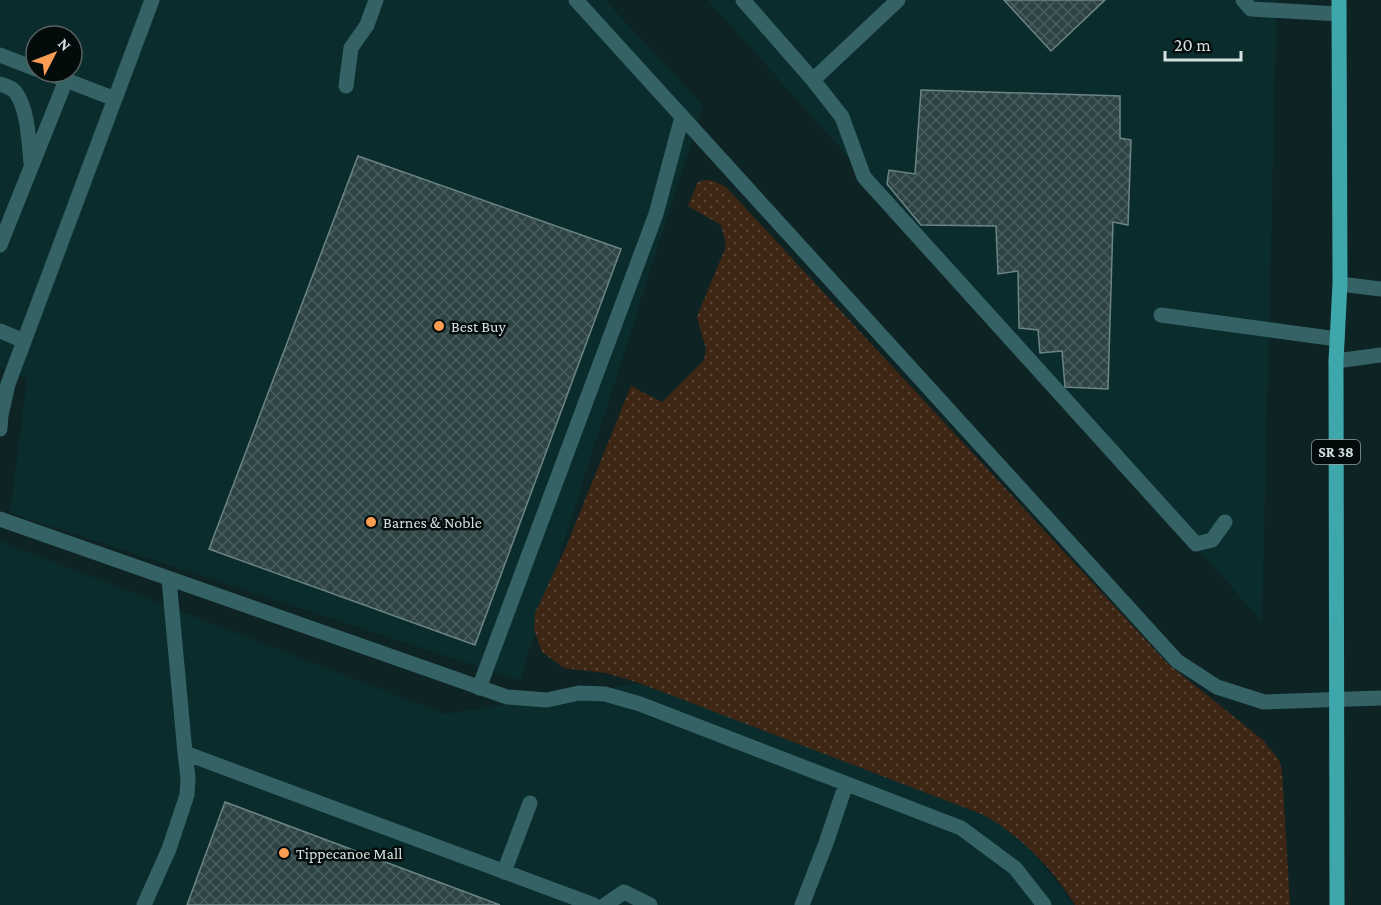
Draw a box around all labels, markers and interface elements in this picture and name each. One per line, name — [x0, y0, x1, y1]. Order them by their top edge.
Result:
north arrow — [24, 24, 84, 84]
scale bar — [1165, 24, 1242, 62]
text: N — [55, 35, 75, 54]
text: 20 m — [1174, 35, 1211, 55]
place label: Best Buy — [451, 318, 507, 336]
marker: Best Buy — [432, 319, 446, 333]
road number: SR 38 — [1312, 440, 1360, 464]
place label: Barnes & Noble — [383, 514, 482, 531]
marker: Barnes & Noble — [364, 515, 378, 529]
place label: Tippecanoe Mall — [296, 845, 402, 863]
marker: Tippecanoe Mall — [277, 846, 291, 860]

